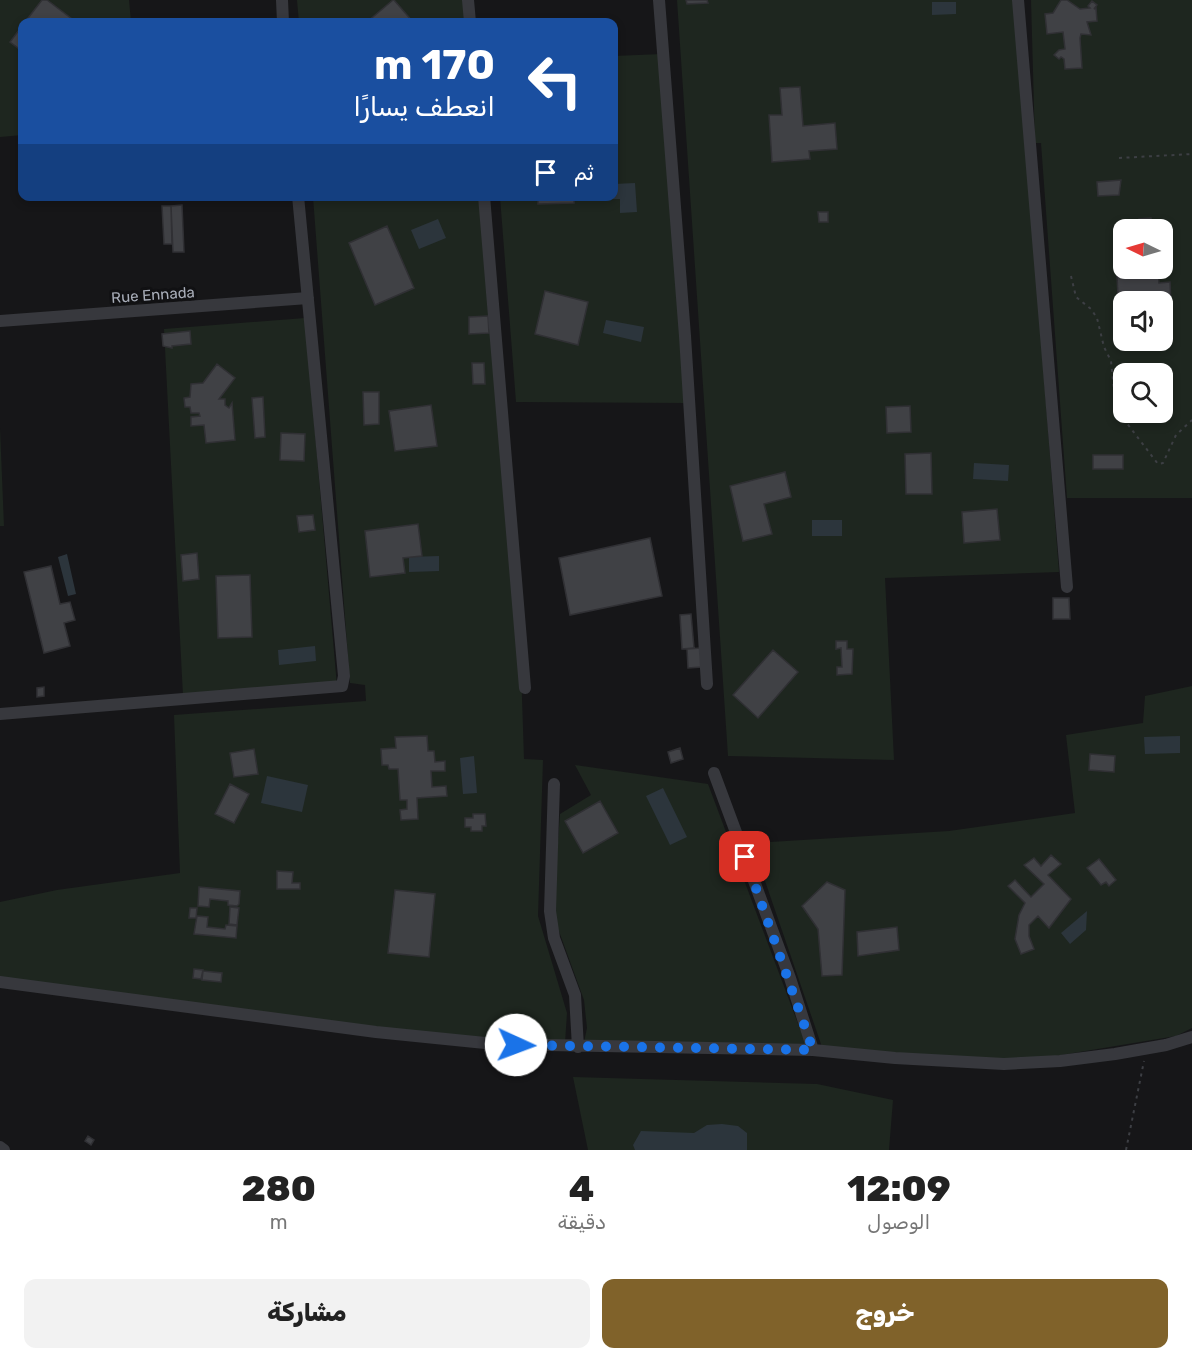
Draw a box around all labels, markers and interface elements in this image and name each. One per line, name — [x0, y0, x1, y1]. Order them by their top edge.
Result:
text: 170 m — [374, 40, 495, 90]
icon: left — [516, 42, 594, 120]
text: انعطف يسارًا — [353, 91, 495, 123]
icon: arrive — [529, 156, 562, 189]
text: ثم — [574, 159, 594, 186]
north arrow — [1113, 219, 1173, 279]
map controls — [1113, 219, 1173, 423]
street label: Rue Ennada — [111, 283, 195, 307]
button: sound — [1113, 291, 1173, 351]
button: search — [1113, 363, 1173, 423]
pin — [719, 831, 770, 882]
icon: arrive — [728, 840, 761, 873]
position arrow — [484, 1013, 548, 1077]
text: 280 — [241, 1167, 316, 1210]
text: 4 — [569, 1167, 594, 1210]
text: 12:09 — [847, 1167, 951, 1210]
text: m — [270, 1210, 288, 1234]
text: دقيقة — [557, 1210, 606, 1234]
text: الوصول — [867, 1210, 930, 1234]
button: مشاركة — [24, 1279, 590, 1348]
button: خروج — [602, 1279, 1168, 1348]

